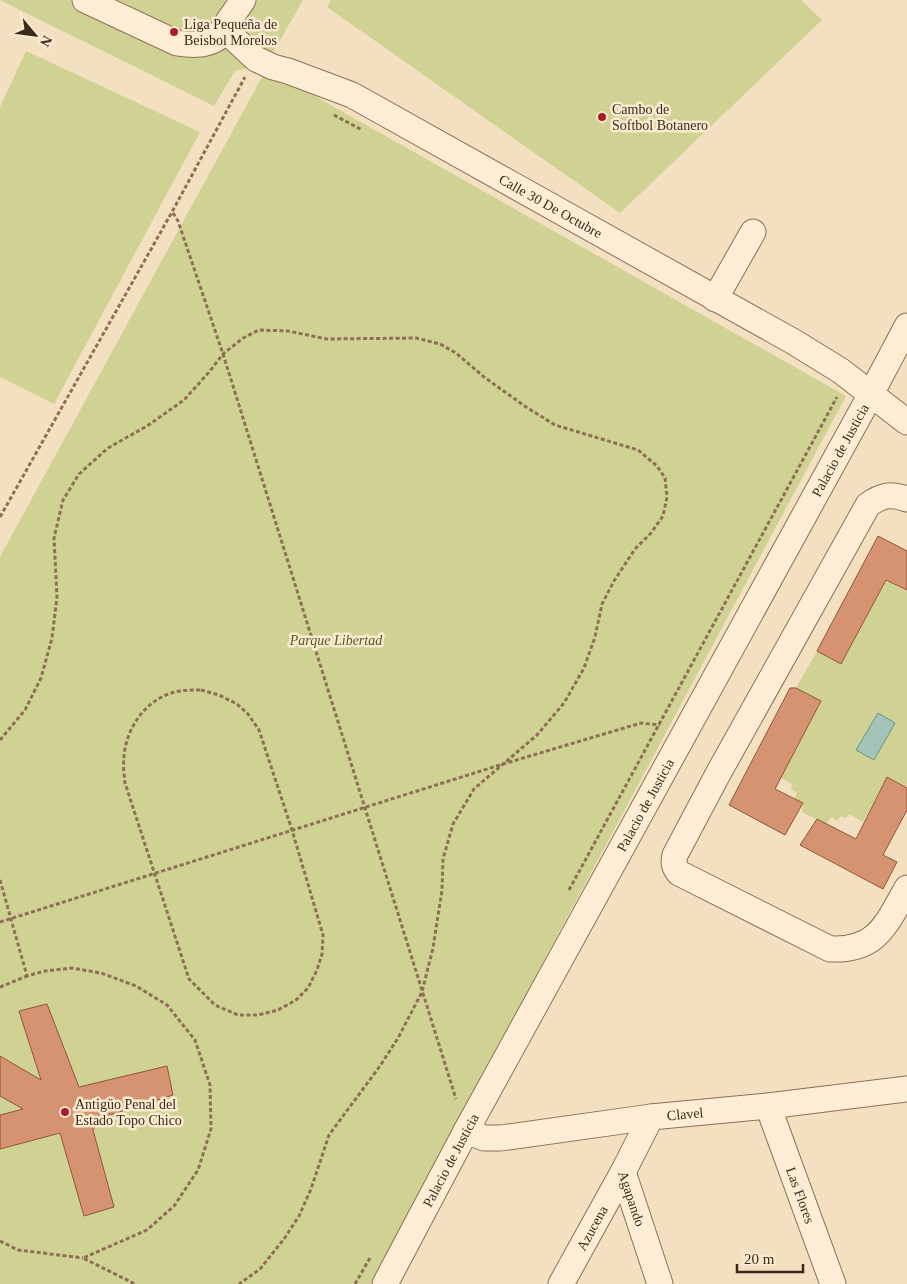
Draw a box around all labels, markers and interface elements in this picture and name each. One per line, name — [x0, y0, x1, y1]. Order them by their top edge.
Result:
north arrow — [10, 10, 60, 60]
place label: Liga Pequeña de Beisbol Morelos — [184, 17, 277, 48]
marker: Liga Pequeña de Beisbol Morelos — [168, 26, 180, 38]
text: N — [37, 33, 55, 49]
place label: Cambo de Softbol Botanero — [612, 102, 708, 133]
marker: Cambo de Softbol Botanero — [596, 111, 608, 123]
street label: Calle 30 De Octubre — [496, 172, 604, 241]
street label: Palacio de Justicia — [809, 401, 872, 499]
park label: Parque Libertad — [289, 633, 383, 648]
street label: Palacio de Justicia — [614, 756, 677, 854]
place label: Antigüo Penal del Estado Topo Chico — [75, 1097, 182, 1128]
street label: Clavel — [666, 1105, 704, 1123]
marker: Antigüo Penal del Estado Topo Chico — [59, 1106, 71, 1118]
street label: Palacio de Justicia — [420, 1111, 482, 1210]
street label: Las Flores — [783, 1165, 817, 1226]
street label: Agapando — [615, 1169, 647, 1228]
street label: Azucena — [574, 1202, 611, 1253]
scale bar — [737, 1242, 803, 1274]
text: 20 m — [744, 1251, 775, 1267]

